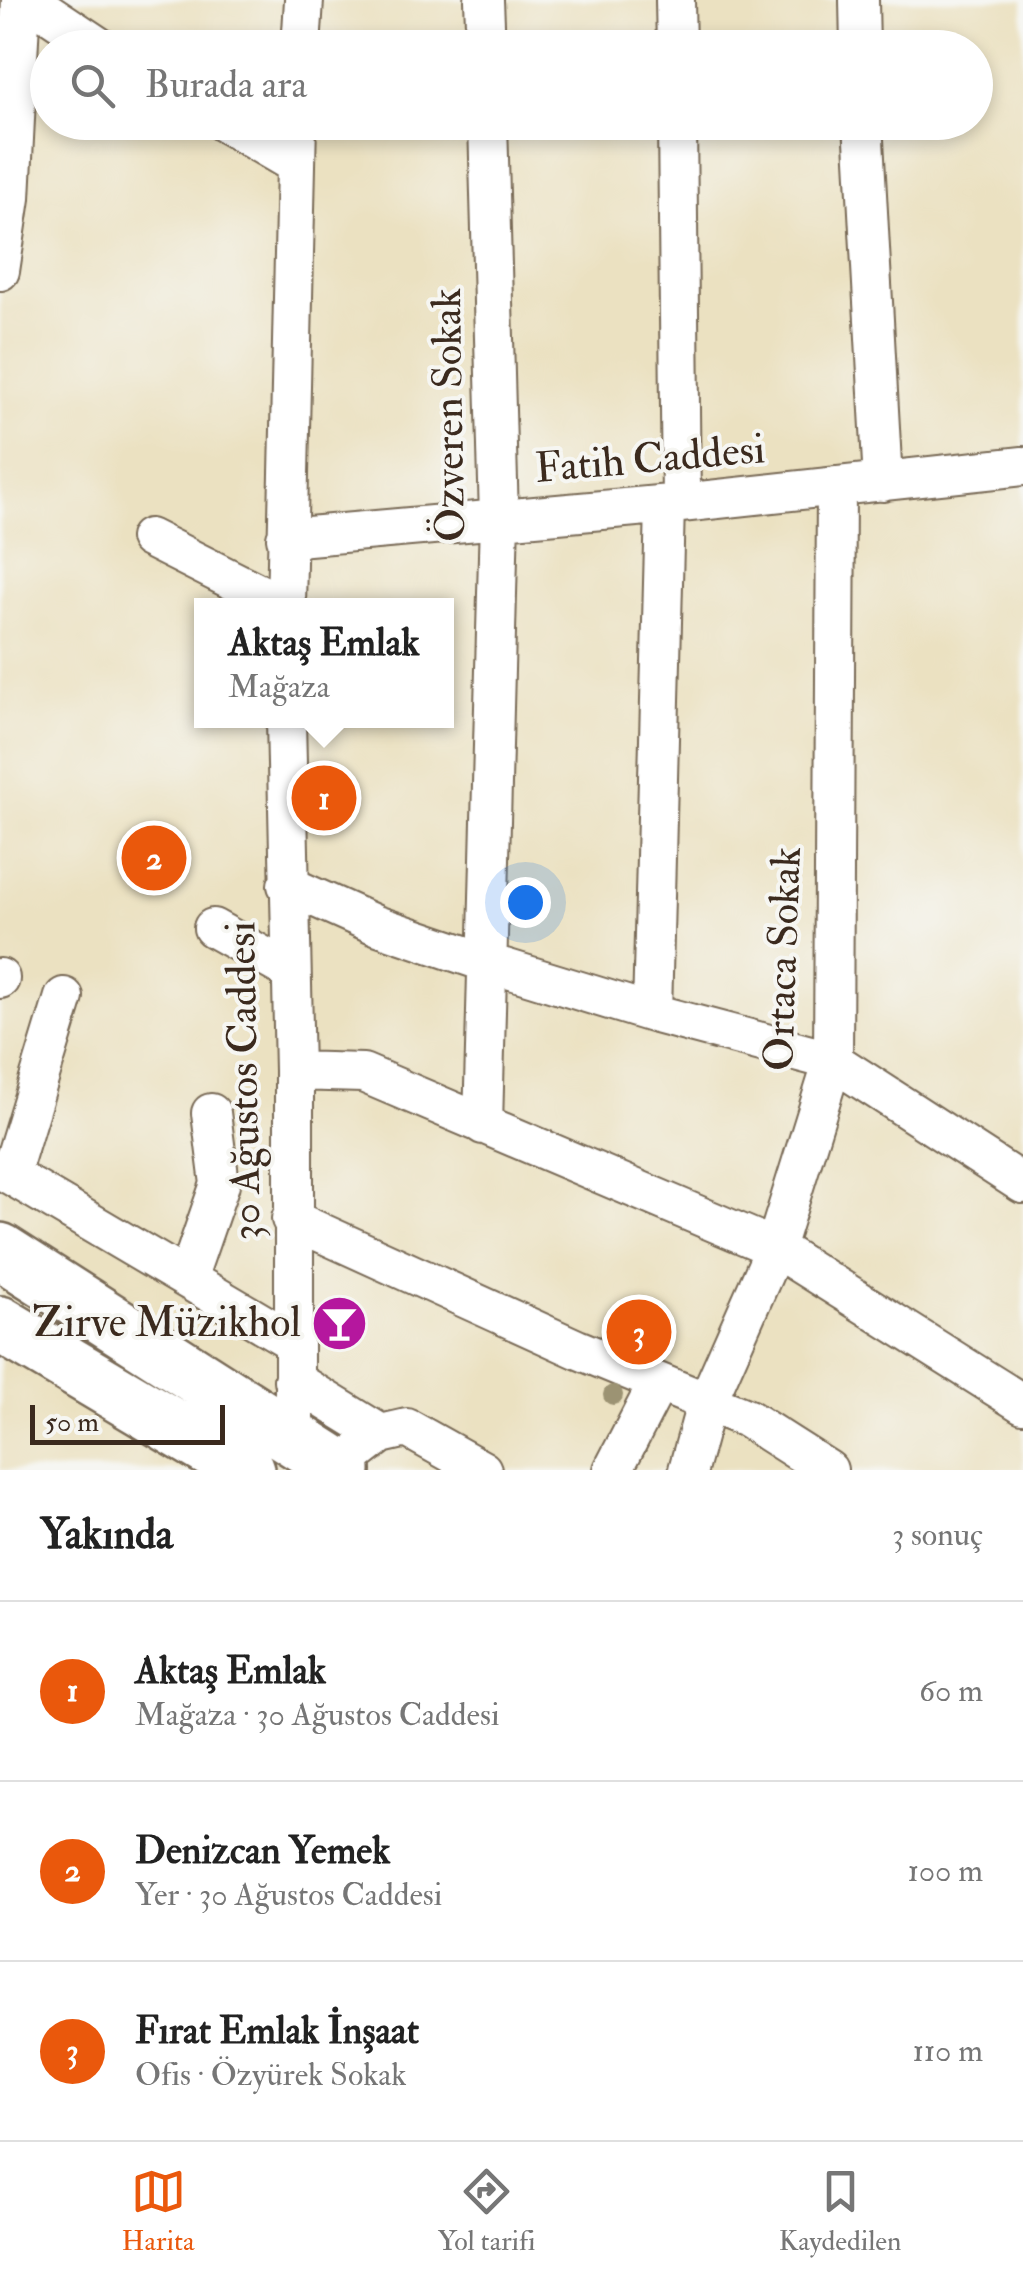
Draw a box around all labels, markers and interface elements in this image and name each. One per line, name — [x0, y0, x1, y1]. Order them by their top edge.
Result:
search box — [30, 30, 993, 140]
icon: search — [65, 58, 120, 113]
text: Burada ara — [145, 61, 307, 109]
street label: Özveren Sokak — [421, 288, 477, 542]
street label: Fatih Caddesi — [533, 423, 767, 495]
popup — [194, 598, 454, 728]
text: Aktaş Emlak — [228, 619, 420, 667]
text: Mağaza — [228, 667, 330, 707]
pin: 1 — [292, 760, 356, 836]
pin: 2 — [122, 820, 186, 896]
street label: Ortaca Sokak — [753, 846, 813, 1072]
your location — [500, 877, 551, 928]
street label: 30 Ağustos Caddesi — [215, 921, 273, 1241]
bar icon: Zirve Müzikhol — [310, 1293, 370, 1353]
pin: 3 — [606, 1294, 672, 1370]
place label: Zirve Müzikhol — [32, 1297, 301, 1349]
scale bar — [30, 1400, 225, 1444]
text: 50 m — [45, 1405, 99, 1440]
text: Yakında — [40, 1509, 173, 1561]
text: 3 sonuç — [892, 1515, 983, 1555]
text: Aktaş Emlak — [135, 1647, 326, 1695]
text: 1 — [67, 1671, 78, 1711]
text: 60 m — [919, 1671, 983, 1711]
text: Mağaza · 30 Ağustos Caddesi — [135, 1695, 499, 1735]
text: Denizcan Yemek — [135, 1827, 390, 1875]
text: 2 — [64, 1851, 81, 1891]
text: 100 m — [907, 1851, 983, 1891]
text: Yer · 30 Ağustos Caddesi — [135, 1875, 442, 1915]
text: Fırat Emlak İnşaat — [135, 2007, 419, 2055]
text: 3 — [66, 2031, 79, 2071]
text: 110 m — [912, 2031, 983, 2071]
text: Ofis · Özyürek Sokak — [135, 2055, 407, 2095]
tab: Harita — [122, 2164, 195, 2259]
tab: Yol tarifi — [438, 2164, 536, 2259]
tab: Kaydedilen — [779, 2164, 901, 2259]

